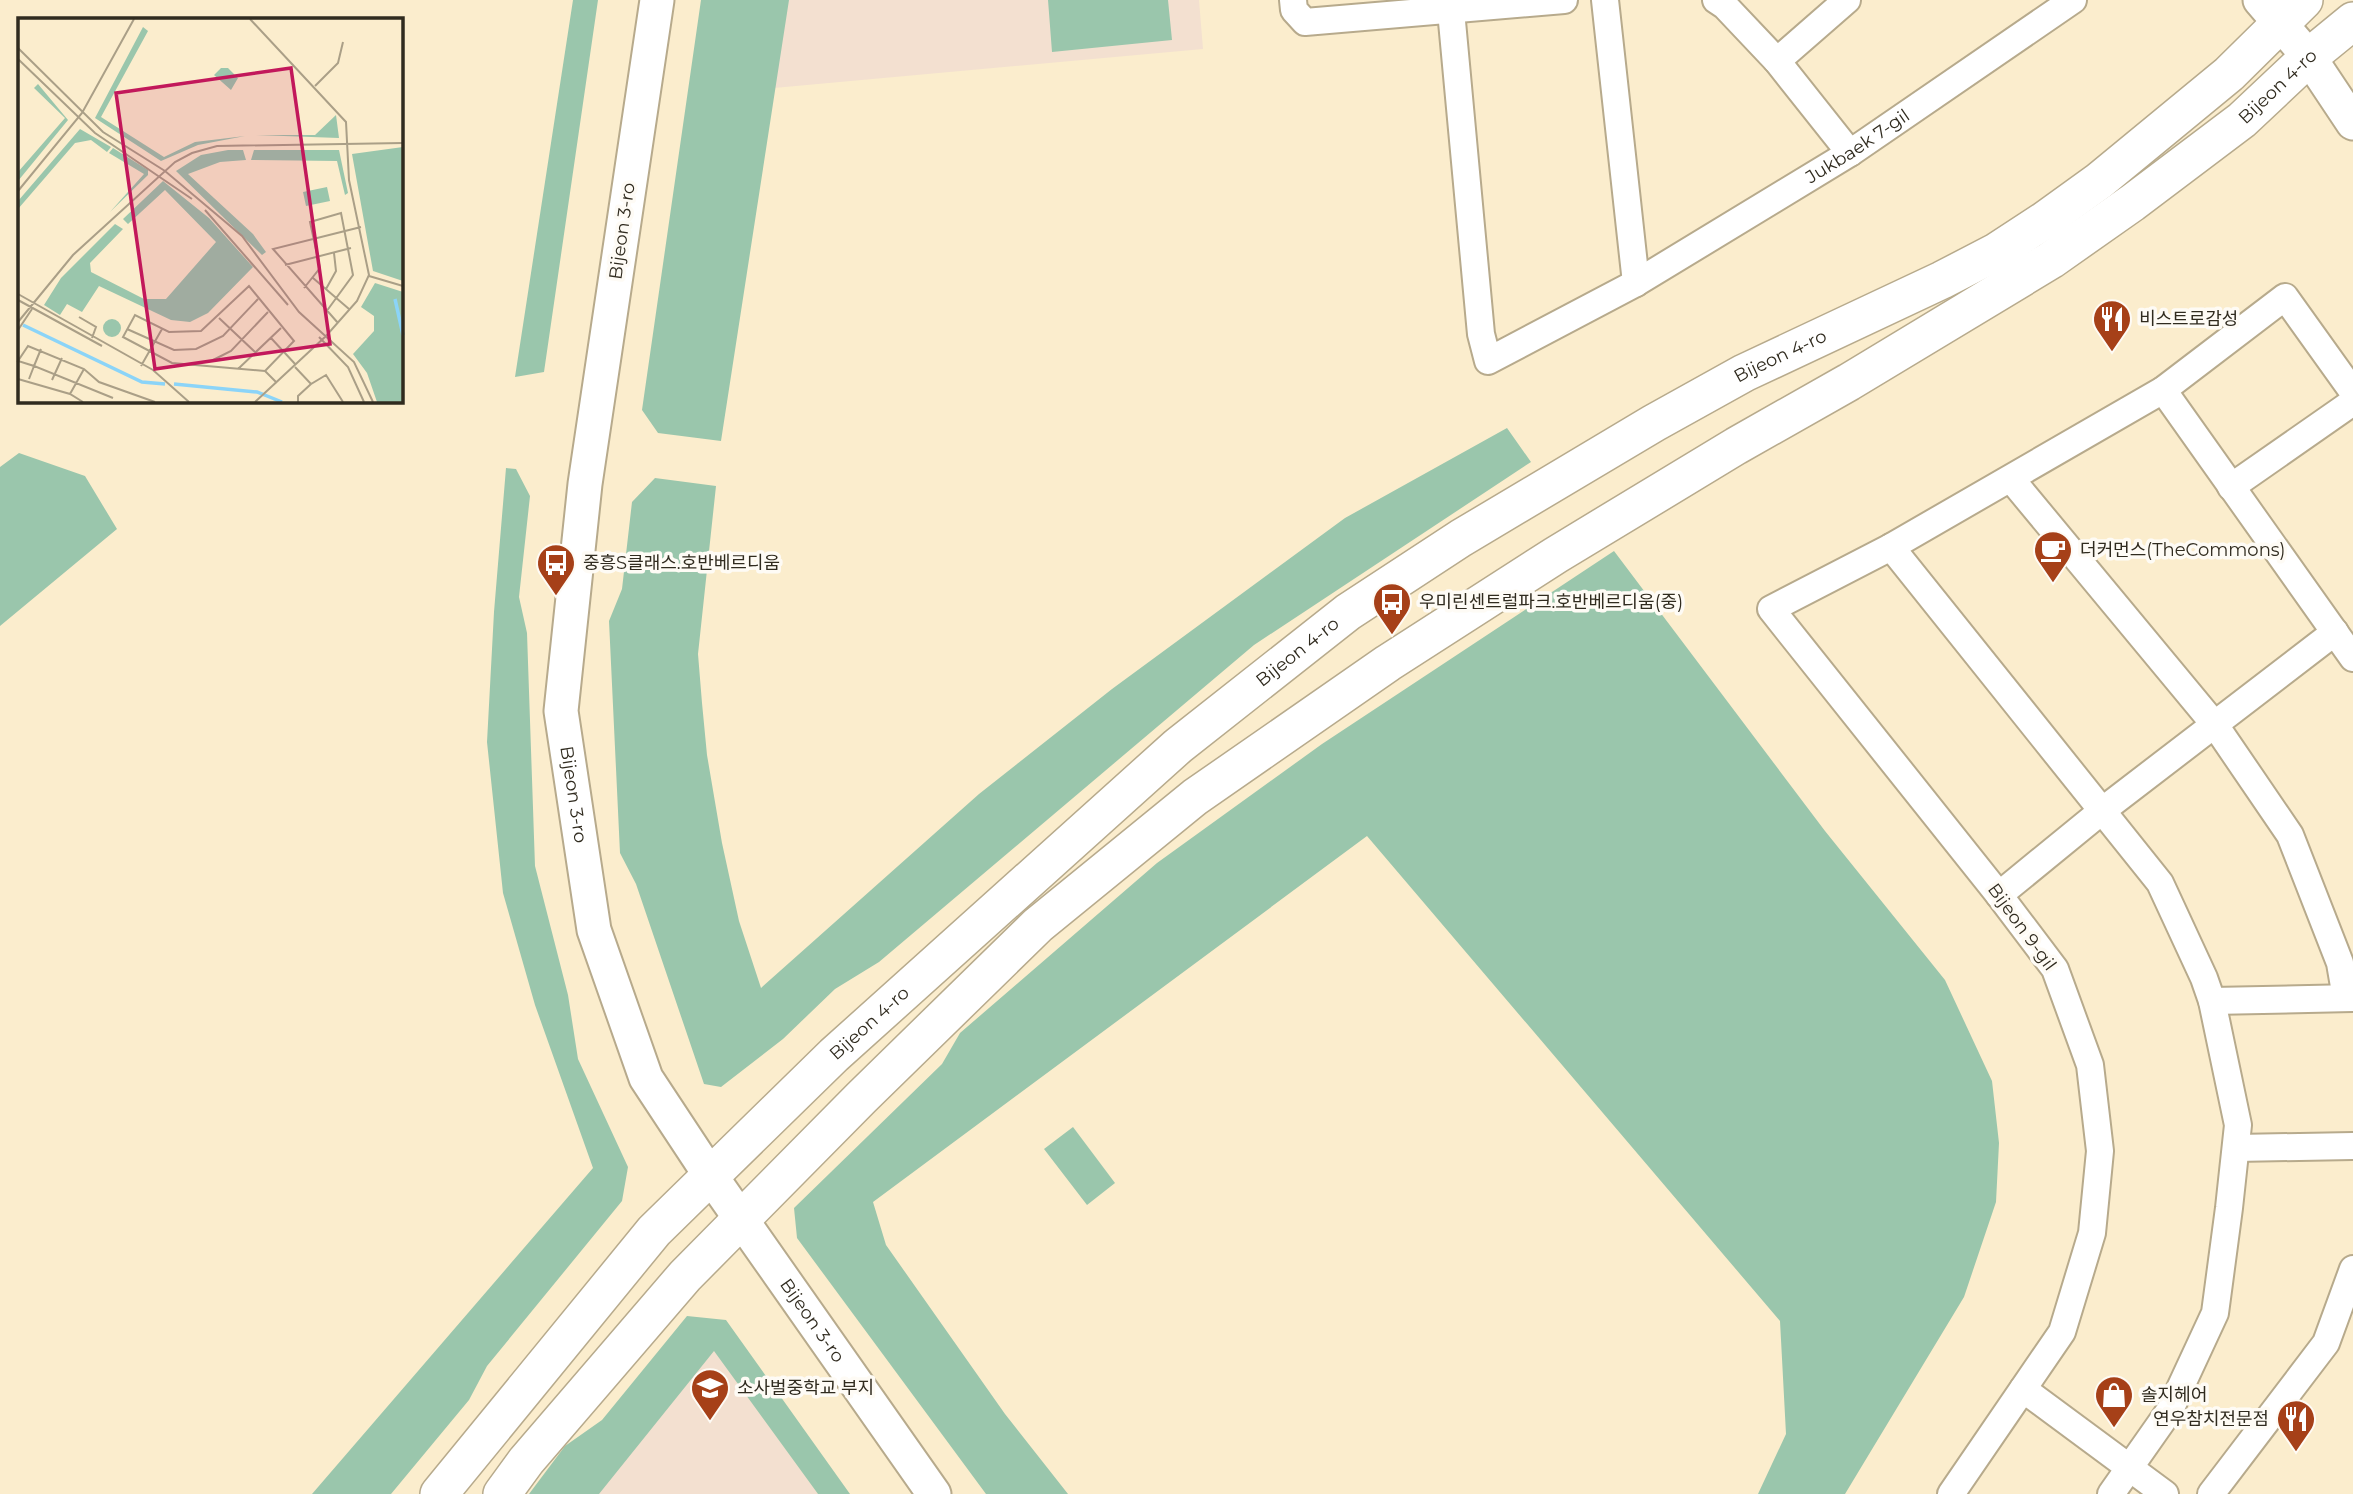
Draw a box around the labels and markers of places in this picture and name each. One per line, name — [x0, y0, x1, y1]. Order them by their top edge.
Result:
restaurant icon: 비스트로감성 — [2091, 298, 2133, 353]
place label: 비스트로감성 — [2139, 308, 2238, 330]
cafe icon: 더커먼스(TheCommons) — [2032, 529, 2074, 584]
place label: 더커먼스(TheCommons) — [2080, 539, 2286, 561]
bus stop icon: 중흥S클래스.호반베르디움 — [535, 542, 577, 597]
place label: 중흥S클래스.호반베르디움 — [583, 552, 780, 574]
bus stop icon: 우미린센트럴파크.호반베르디움(중) — [1371, 581, 1413, 636]
place label: 우미린센트럴파크.호반베르디움(중) — [1419, 591, 1683, 613]
school or university icon: 소사벌중학교 부지 — [689, 1367, 731, 1422]
shop icon: 솔지헤어 — [2093, 1374, 2135, 1429]
place label: 소사벌중학교 부지 — [737, 1377, 874, 1399]
place label: 솔지헤어 — [2141, 1384, 2207, 1406]
restaurant icon: 연우참치전문점 — [2275, 1398, 2317, 1453]
place label: 연우참치전문점 — [2153, 1408, 2269, 1430]

